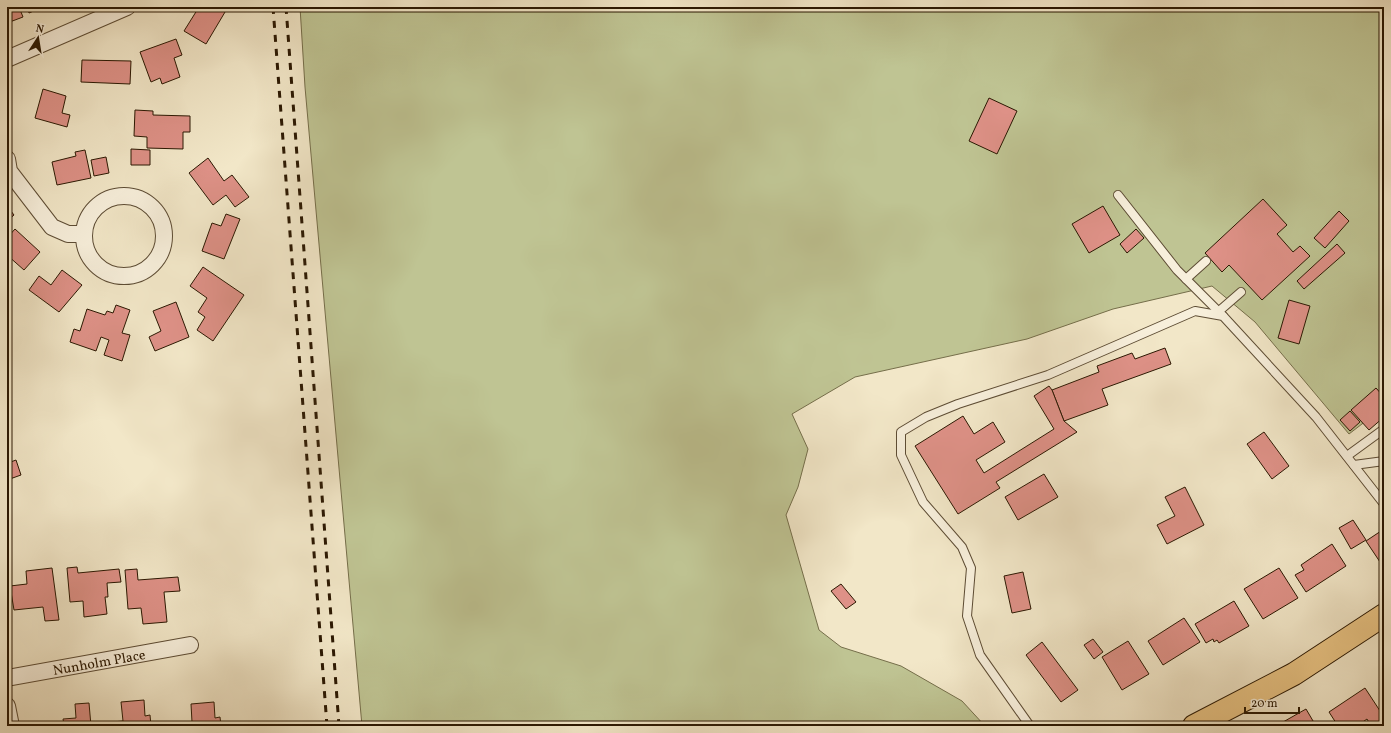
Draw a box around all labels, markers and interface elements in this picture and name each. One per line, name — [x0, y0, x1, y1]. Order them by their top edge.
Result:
north arrow — [18, 18, 58, 58]
text: N — [34, 22, 45, 38]
street label: Nunholm Place — [51, 646, 147, 681]
scale bar — [1245, 689, 1299, 715]
text: 20 m — [1251, 696, 1278, 712]

